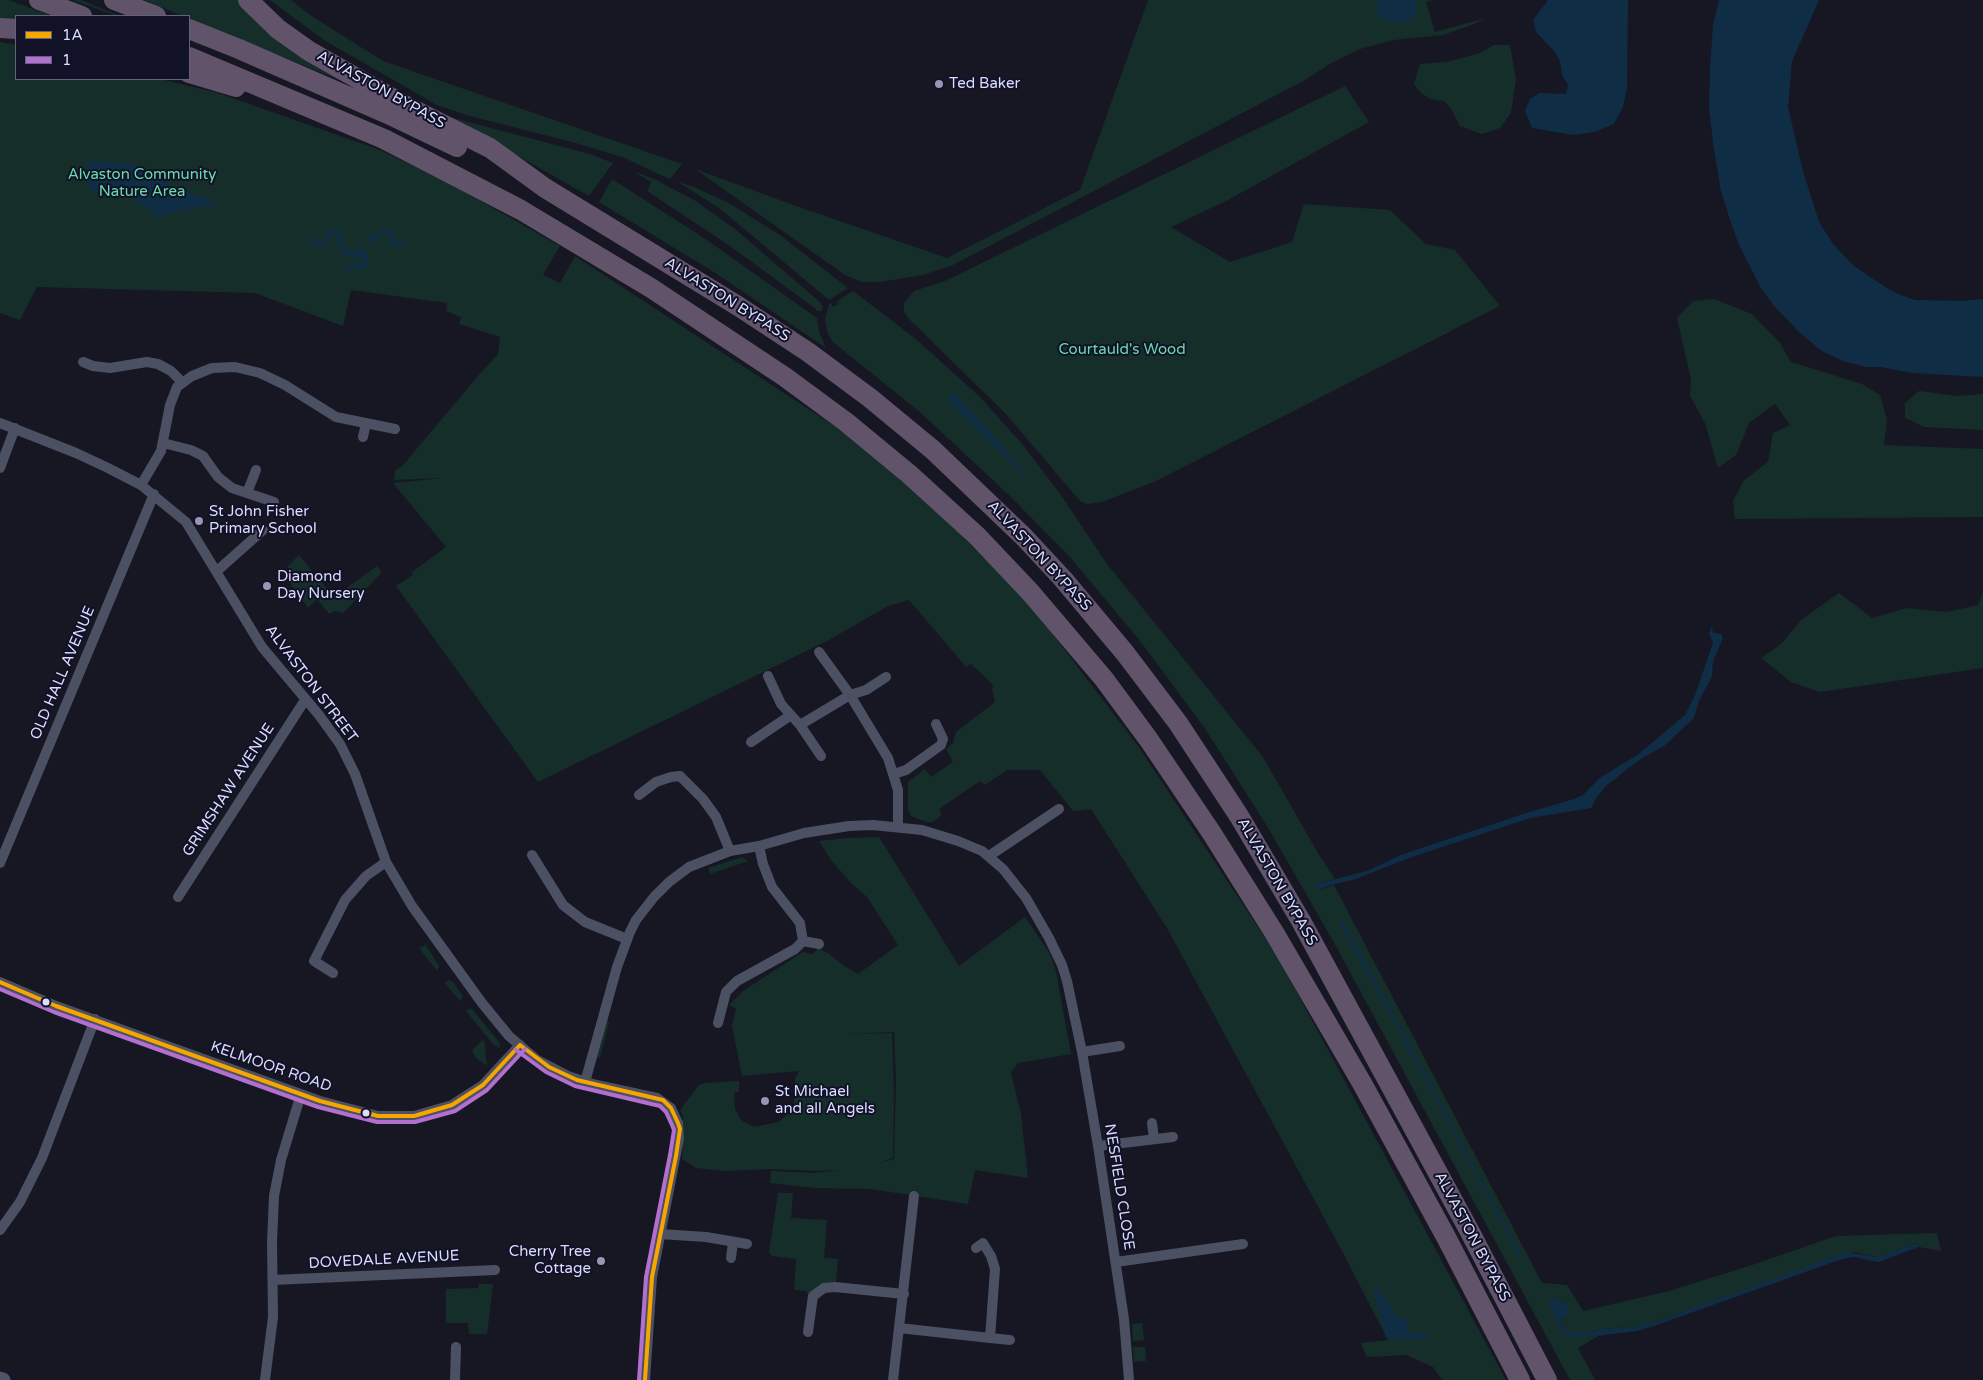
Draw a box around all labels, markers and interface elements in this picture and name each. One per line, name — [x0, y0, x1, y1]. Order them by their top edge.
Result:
legend — [15, 15, 190, 80]
text: 1A — [62, 26, 83, 44]
street label: ALVASTON BYPASS — [314, 47, 448, 133]
text: 1 — [62, 51, 71, 69]
place label: Ted Baker — [949, 75, 1020, 93]
marker: Ted Baker — [933, 78, 945, 90]
park label: Alvaston Community Nature Area — [68, 166, 216, 201]
street label: ALVASTON BYPASS — [661, 254, 793, 346]
park label: Courtauld's Wood — [1058, 341, 1186, 359]
street label: ALVASTON BYPASS — [983, 497, 1095, 615]
place label: St John Fisher Primary School — [209, 503, 317, 538]
marker: St John Fisher Primary School — [193, 515, 205, 527]
place label: Diamond Day Nursery — [277, 568, 365, 603]
marker: Diamond Day Nursery — [261, 580, 273, 592]
street label: OLD HALL AVENUE — [27, 604, 99, 742]
street label: ALVASTON STREET — [261, 622, 361, 746]
street label: GRIMSHAW AVENUE — [179, 720, 279, 860]
street label: ALVASTON BYPASS — [1233, 815, 1321, 949]
unlabelled marker — [41, 997, 51, 1007]
street label: KELMOOR ROAD — [208, 1038, 334, 1096]
place label: St Michael and all Angels — [775, 1083, 875, 1118]
marker: St Michael and all Angels — [759, 1095, 771, 1107]
unlabelled marker — [361, 1108, 371, 1118]
street label: NESFIELD CLOSE — [1100, 1123, 1138, 1251]
street label: ALVASTON BYPASS — [1430, 1169, 1514, 1305]
place label: Cherry Tree Cottage — [509, 1243, 591, 1278]
street label: DOVEDALE AVENUE — [308, 1247, 460, 1273]
marker: Cherry Tree Cottage — [595, 1255, 607, 1267]

